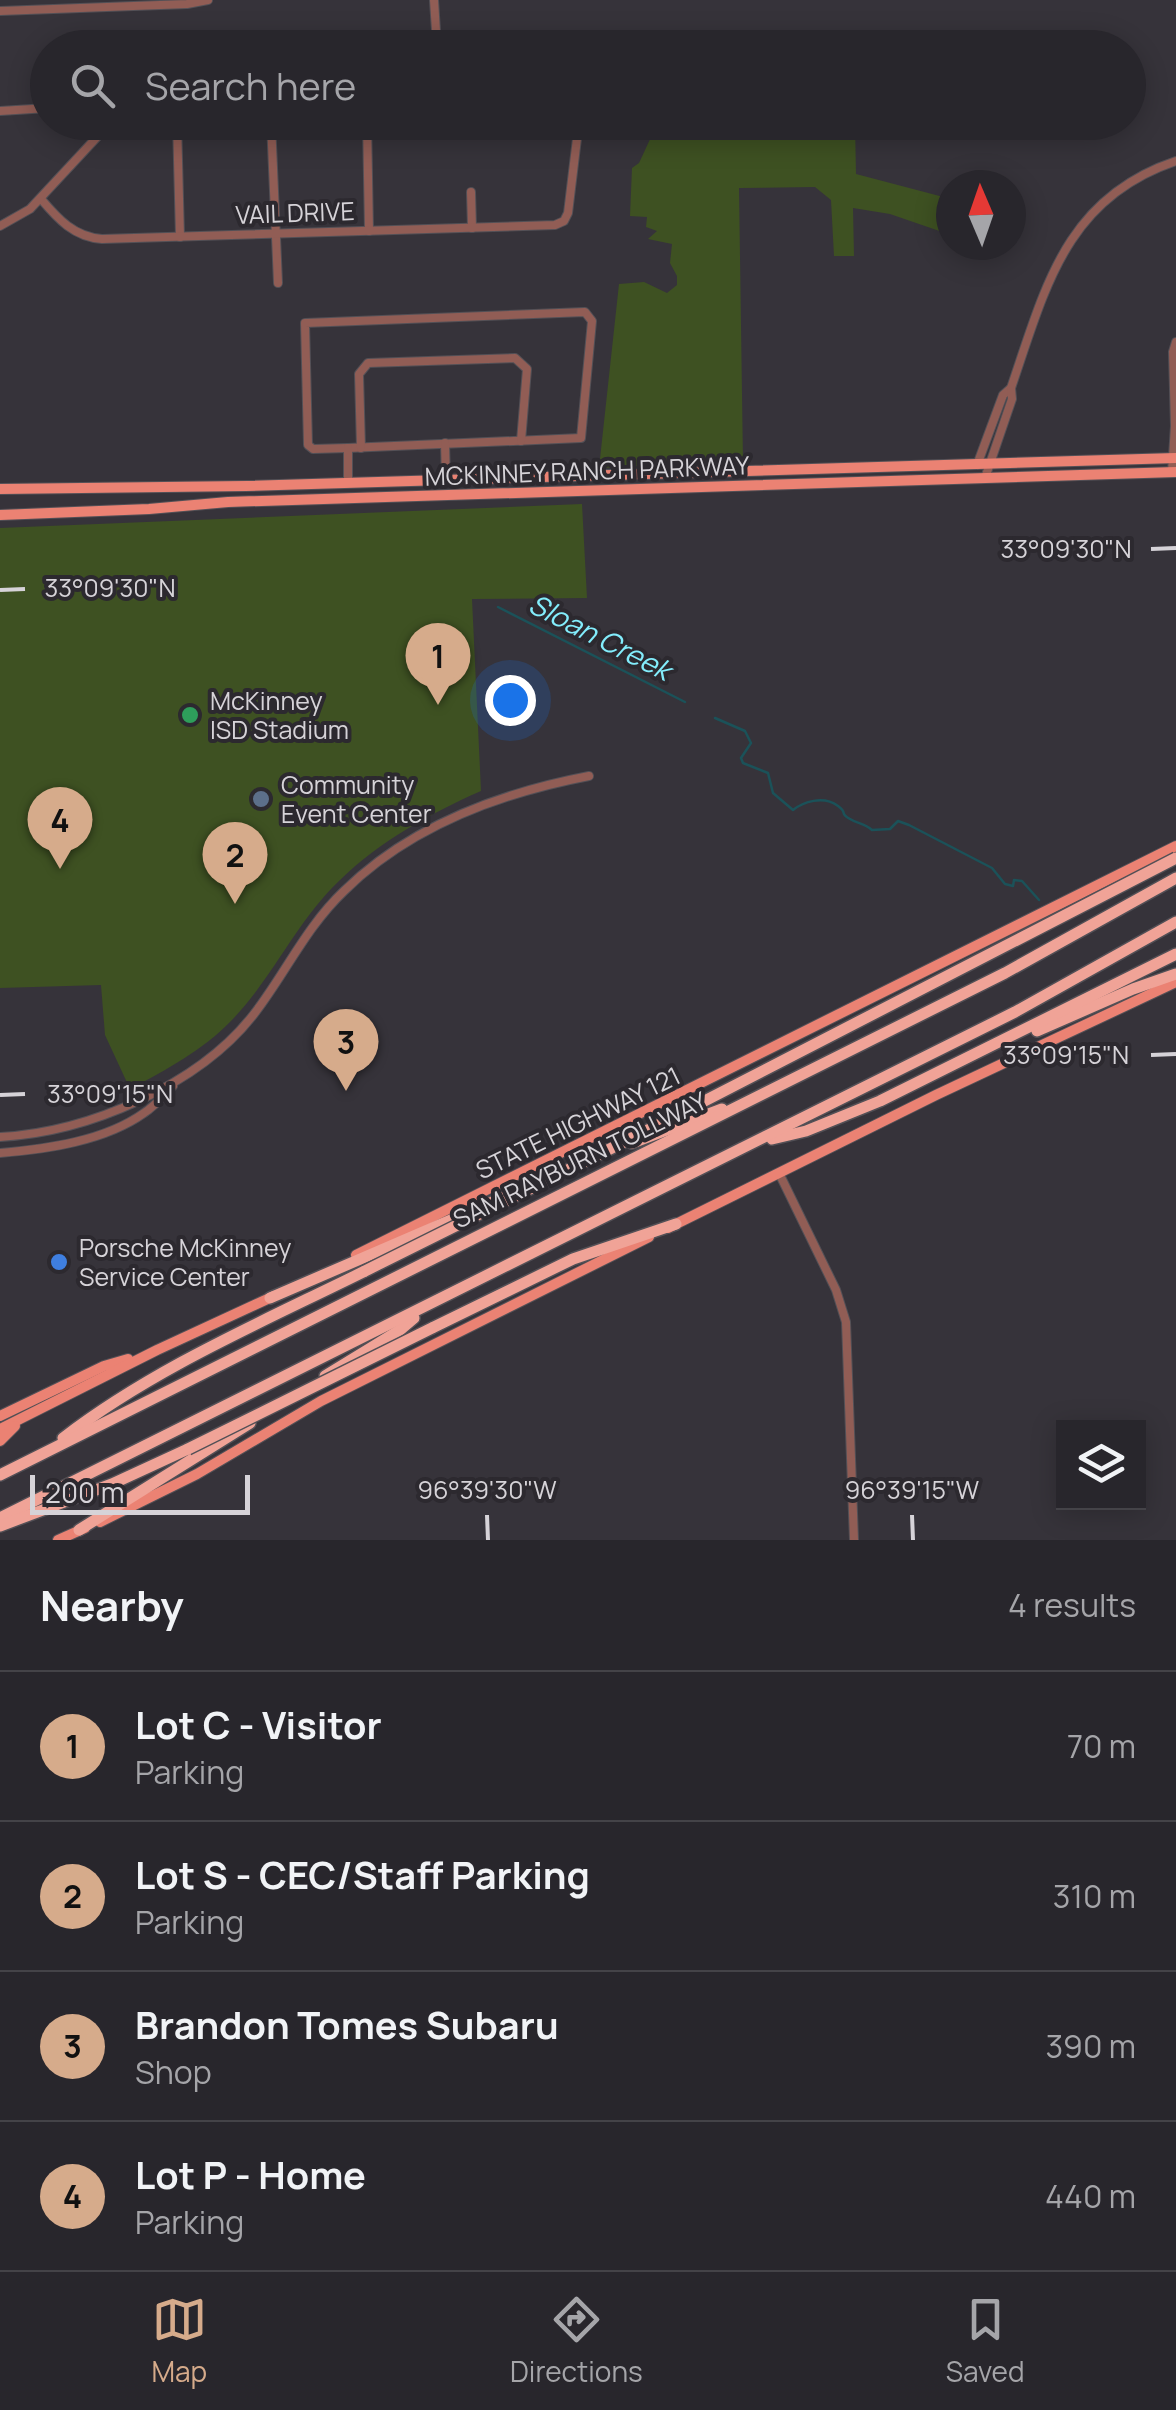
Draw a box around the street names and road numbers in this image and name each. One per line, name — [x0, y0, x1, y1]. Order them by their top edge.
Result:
street label: VAIL DRIVE — [235, 193, 355, 232]
street label: MCKINNEY RANCH PARKWAY — [424, 447, 750, 494]
street label: STATE HIGHWAY 121 — [470, 1058, 686, 1187]
street label: SAM RAYBURN TOLLWAY — [447, 1083, 713, 1236]

